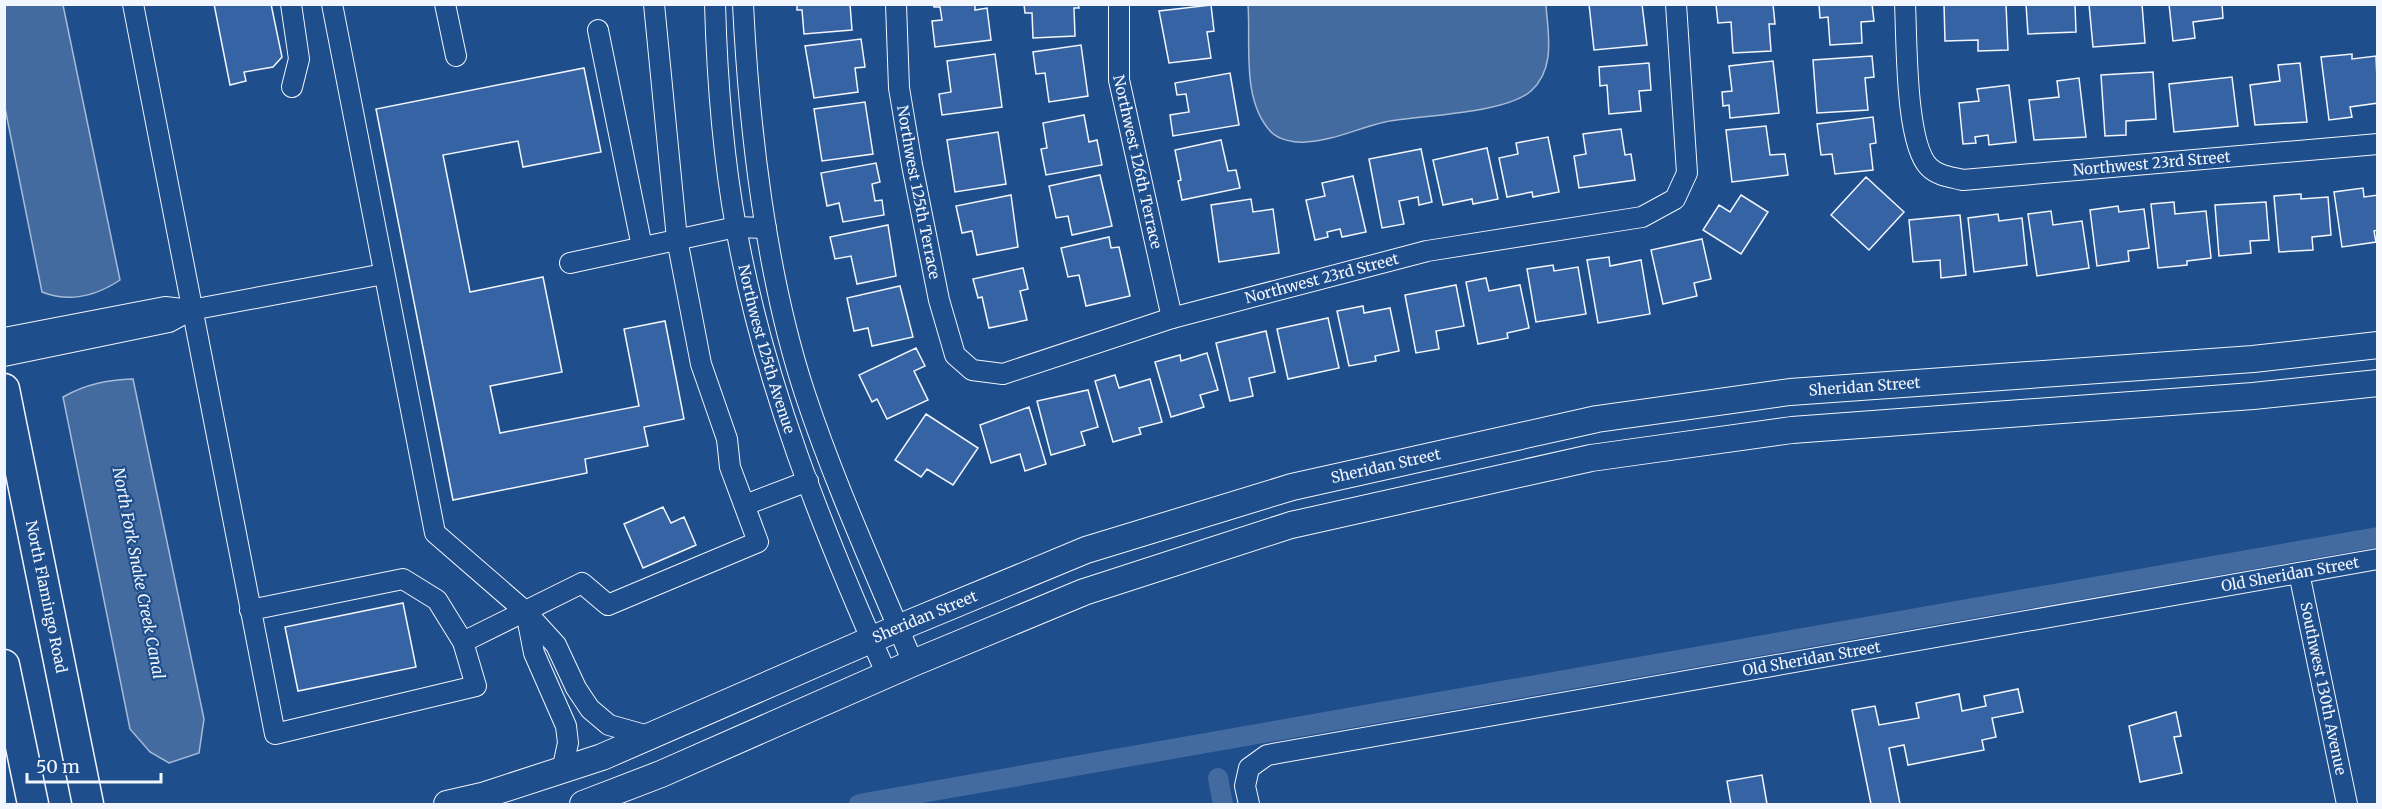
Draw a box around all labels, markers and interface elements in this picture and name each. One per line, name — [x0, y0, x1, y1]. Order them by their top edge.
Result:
street label: Northwest 126th Terrace — [1109, 73, 1166, 251]
street label: Northwest 125th Terrace — [893, 104, 945, 281]
street label: Northwest 23rd Street — [2072, 147, 2231, 179]
street label: Northwest 23rd Street — [1243, 249, 1401, 307]
street label: Northwest 125th Avenue — [734, 263, 800, 436]
street label: Sheridan Street — [1808, 373, 1921, 400]
street label: Sheridan Street — [1329, 444, 1442, 487]
water label: North Fork Snake Creek Canal — [109, 465, 169, 681]
street label: North Flamingo Road — [22, 519, 71, 675]
street label: Old Sheridan Street — [2220, 552, 2361, 596]
street label: Sheridan Street — [869, 586, 980, 647]
street label: Southwest 130th Avenue — [2296, 600, 2351, 777]
street label: Old Sheridan Street — [1741, 637, 1882, 680]
scale bar — [27, 746, 160, 784]
text: 50 m — [36, 755, 80, 778]

